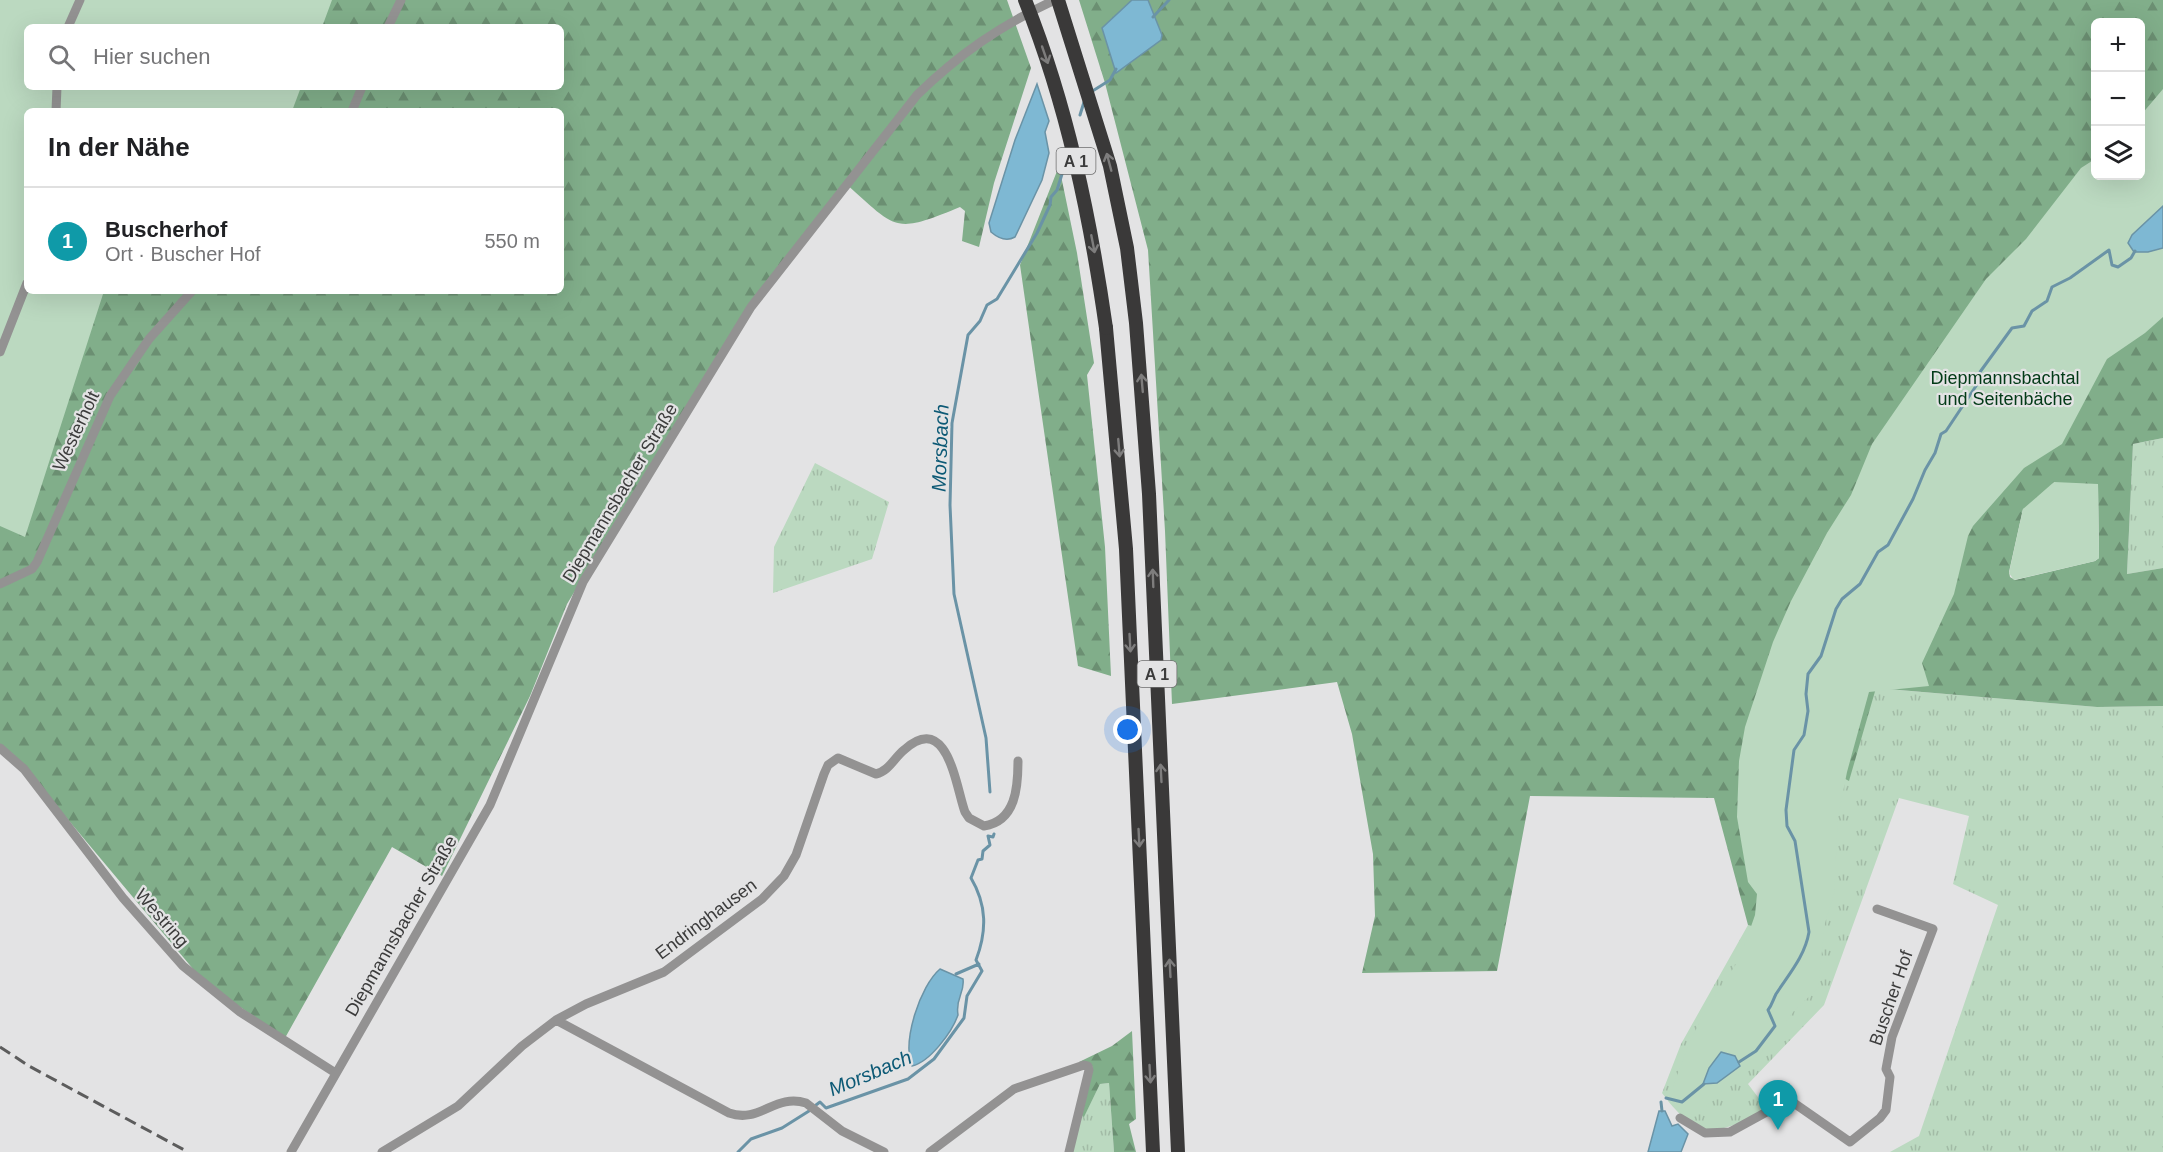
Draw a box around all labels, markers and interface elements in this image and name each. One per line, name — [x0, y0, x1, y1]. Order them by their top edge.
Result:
map controls — [2091, 18, 2145, 180]
button: + — [2091, 18, 2145, 72]
search box — [24, 24, 564, 90]
icon: search — [45, 41, 78, 74]
text: Hier suchen — [93, 44, 210, 69]
one-way arrow — [1040, 45, 1051, 64]
button: − — [2091, 72, 2145, 126]
button: layers — [2091, 126, 2145, 180]
text: In der Nähe — [48, 132, 190, 162]
road number: A 1 — [1056, 148, 1096, 174]
one-way arrow — [1102, 153, 1114, 172]
text: Buscherhof — [105, 217, 227, 242]
text: 1 — [62, 230, 73, 252]
text: 550 m — [484, 230, 540, 252]
one-way arrow — [1088, 234, 1099, 253]
text: Ort · Buscher Hof — [105, 243, 261, 265]
park label: Diepmannsbachtal und Seitenbäche — [1930, 368, 2080, 409]
one-way arrow — [1136, 374, 1147, 394]
street label: Westerholt — [49, 388, 103, 474]
street label: Diepmannsbacher Straße — [559, 400, 681, 586]
water label: Morsbach — [927, 404, 953, 492]
one-way arrow — [1114, 438, 1125, 458]
one-way arrow — [1147, 569, 1158, 589]
one-way arrow — [1124, 633, 1135, 653]
road number: A 1 — [1138, 661, 1176, 687]
your location — [1113, 715, 1142, 744]
one-way arrow — [1155, 763, 1167, 783]
one-way arrow — [1133, 827, 1144, 847]
street label: Diepmannsbacher Straße — [341, 832, 461, 1020]
street label: Endringhausen — [652, 875, 760, 963]
street label: Westring — [131, 885, 193, 951]
street label: Buscher Hof — [1865, 947, 1917, 1048]
one-way arrow — [1164, 958, 1175, 978]
water label: Morsbach — [825, 1046, 915, 1100]
one-way arrow — [1144, 1064, 1155, 1084]
pin: 1 — [1758, 1080, 1798, 1130]

